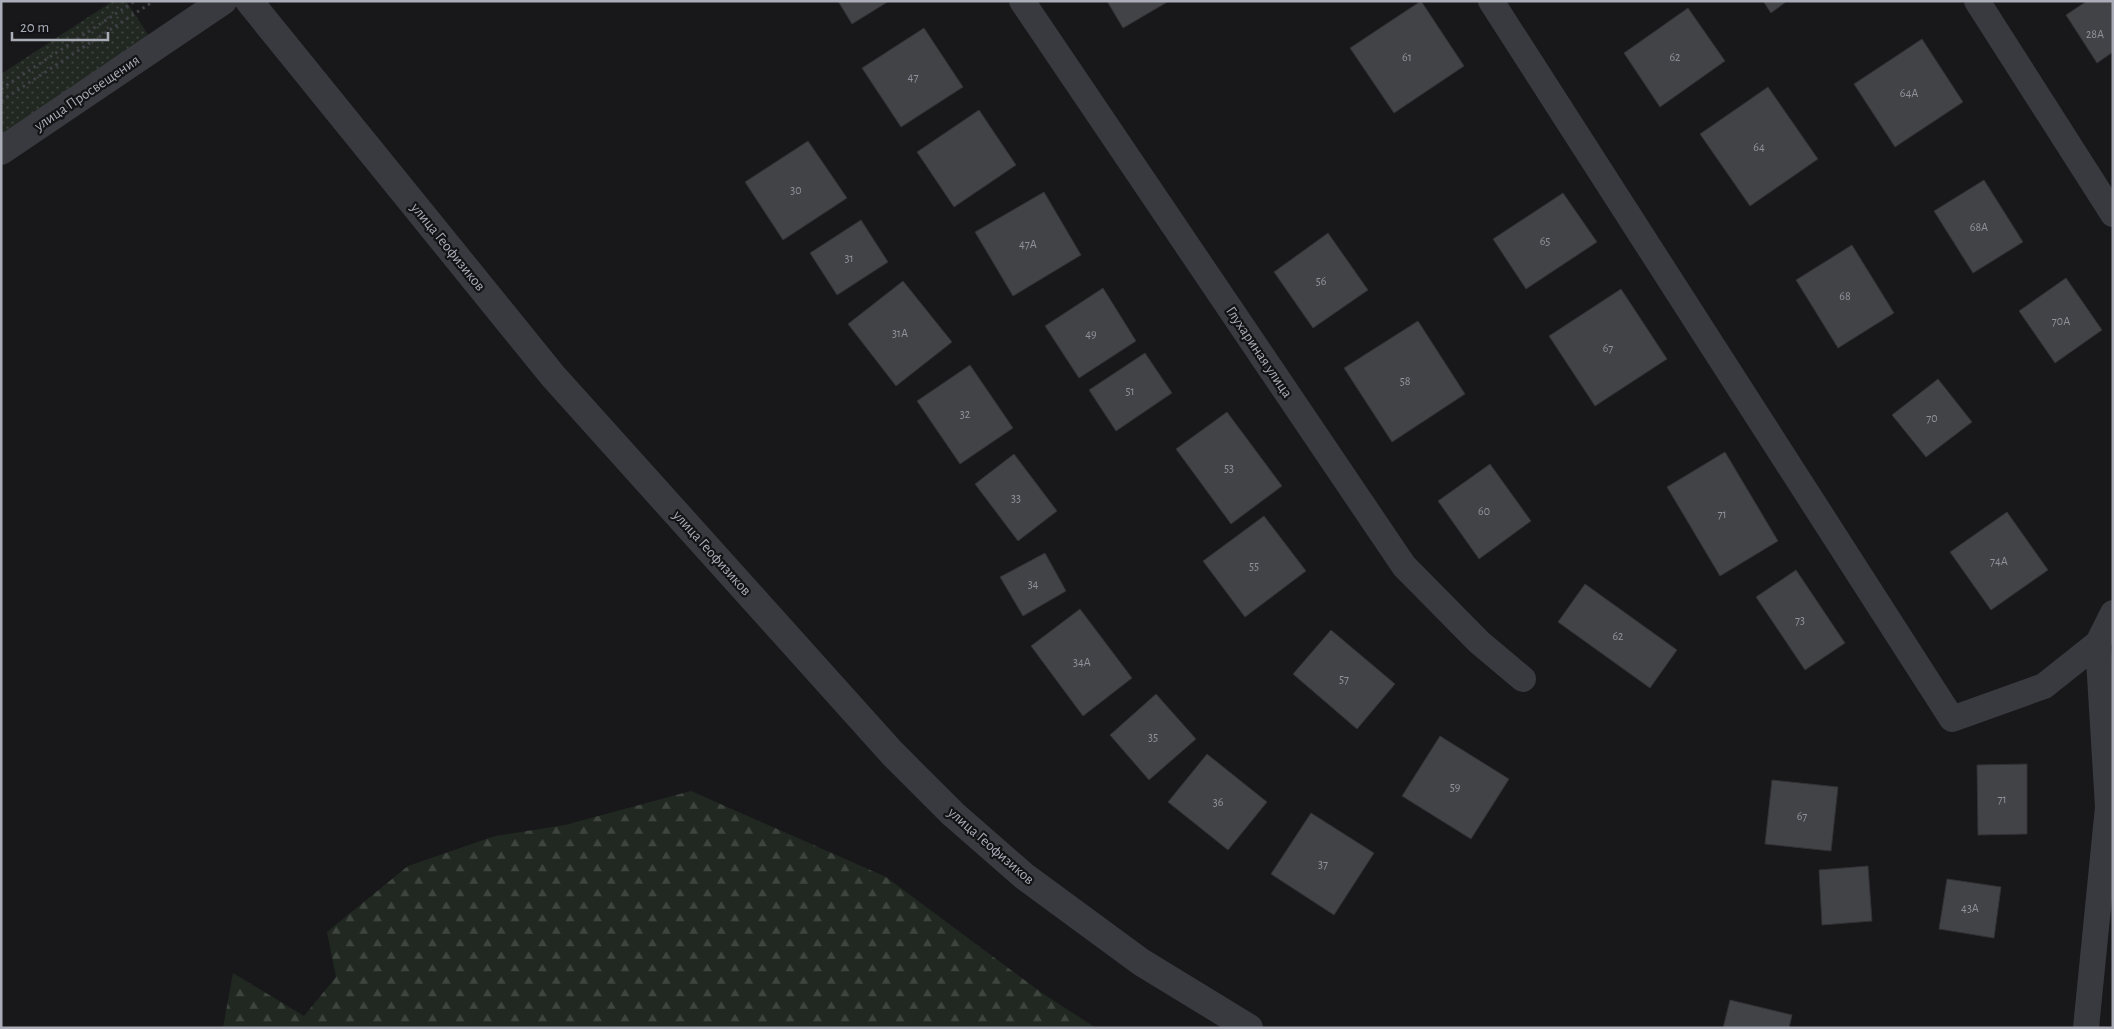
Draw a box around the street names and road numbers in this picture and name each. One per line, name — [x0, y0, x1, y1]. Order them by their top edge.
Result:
street label: улица Просвещения — [31, 52, 142, 134]
street label: улица Геофизиков — [407, 199, 488, 294]
street label: Глухариная улица — [1223, 304, 1295, 400]
street label: улица Геофизиков — [669, 507, 754, 598]
street label: улица Геофизиков — [944, 804, 1037, 887]

